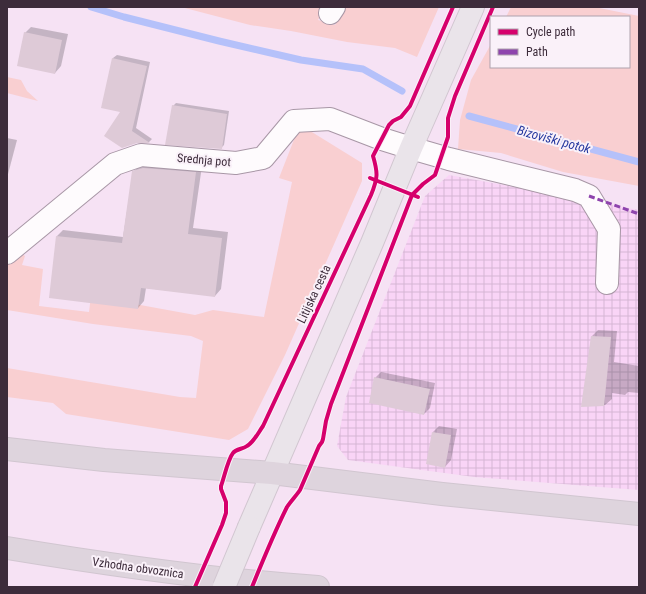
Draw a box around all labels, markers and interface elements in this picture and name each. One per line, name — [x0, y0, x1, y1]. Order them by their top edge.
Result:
legend — [490, 16, 630, 68]
text: Cycle path — [526, 25, 576, 39]
text: Path — [526, 45, 548, 59]
water label: Bizoviški potok — [516, 123, 592, 157]
street label: Srednja pot — [177, 151, 232, 169]
street label: Litijska cesta — [294, 262, 334, 325]
street label: Vzhodna obvoznica — [91, 555, 185, 581]

